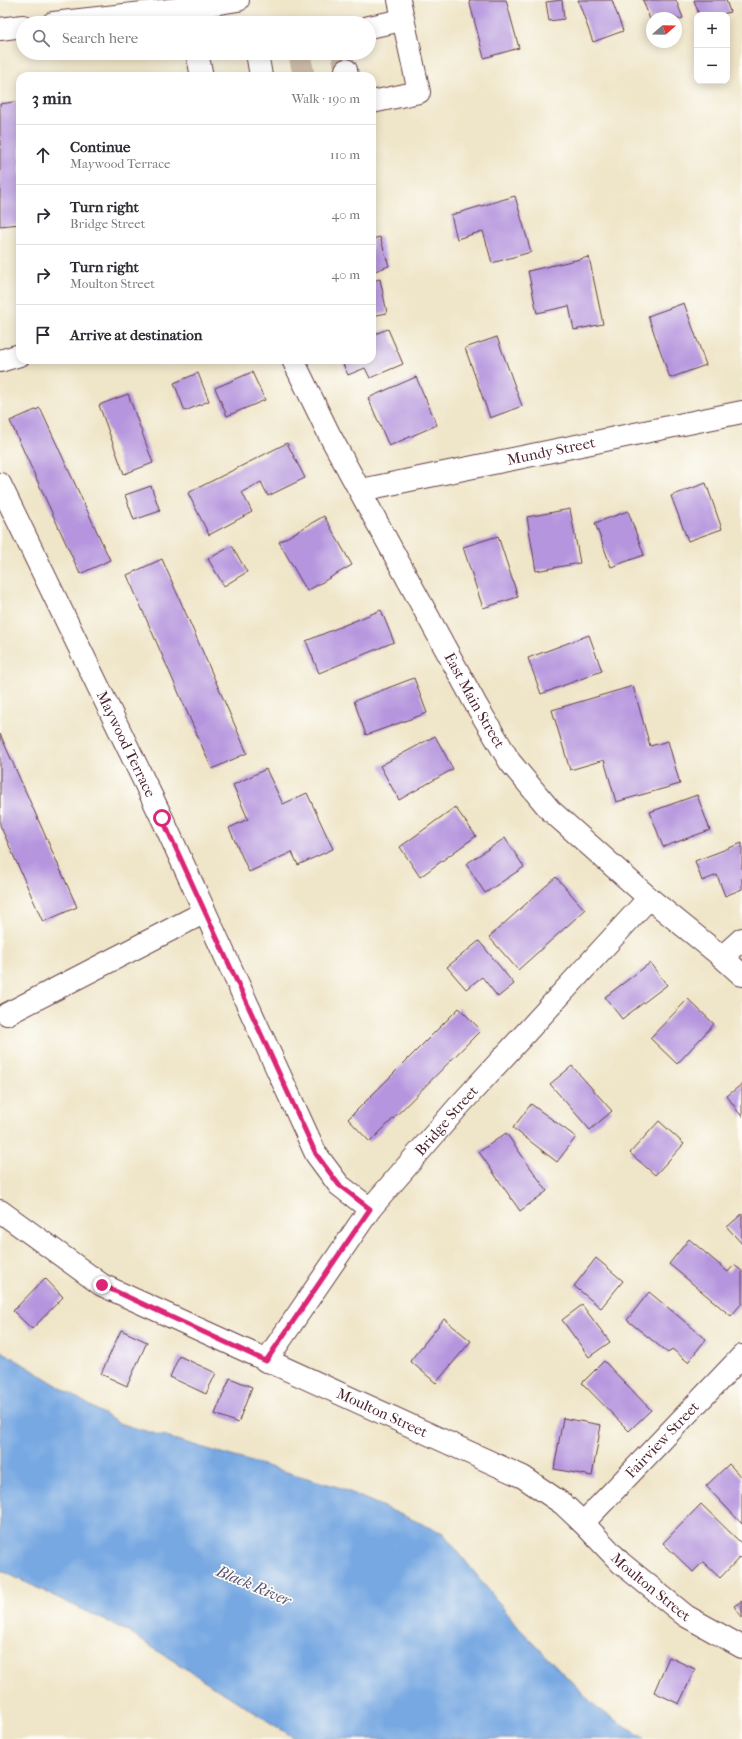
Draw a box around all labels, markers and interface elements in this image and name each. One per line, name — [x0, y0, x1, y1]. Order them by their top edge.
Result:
north arrow — [646, 12, 682, 48]
map controls — [694, 12, 730, 84]
button: + — [694, 12, 730, 48]
search box — [16, 16, 376, 60]
icon: search — [30, 27, 52, 49]
text: Search here — [62, 29, 138, 47]
button: − — [694, 48, 730, 84]
text: 3 min — [32, 88, 72, 108]
text: Walk · 190 m — [291, 91, 360, 106]
text: Continue — [70, 138, 130, 156]
icon: ahead — [32, 144, 54, 166]
text: 110 m — [330, 147, 360, 162]
text: Maywood Terrace — [70, 156, 170, 171]
text: Turn right — [70, 198, 139, 216]
icon: right — [32, 204, 54, 226]
text: 40 m — [332, 207, 360, 222]
text: Bridge Street — [70, 216, 145, 231]
text: Turn right — [70, 258, 139, 276]
icon: right — [32, 264, 54, 286]
text: 40 m — [332, 267, 360, 282]
text: Moulton Street — [70, 276, 155, 291]
icon: arrive — [32, 324, 54, 346]
text: Arrive at destination — [70, 326, 202, 344]
street label: Mundy Street — [505, 433, 597, 469]
street label: East Main Street — [440, 650, 509, 752]
street label: Maywood Terrace — [93, 688, 160, 801]
route start — [153, 809, 171, 827]
street label: Bridge Street — [411, 1082, 482, 1159]
route end — [93, 1276, 111, 1294]
street label: Moulton Street — [334, 1384, 431, 1442]
street label: Fairview Street — [622, 1397, 703, 1482]
street label: Moulton Street — [607, 1549, 694, 1626]
water label: Black River — [213, 1561, 296, 1610]

